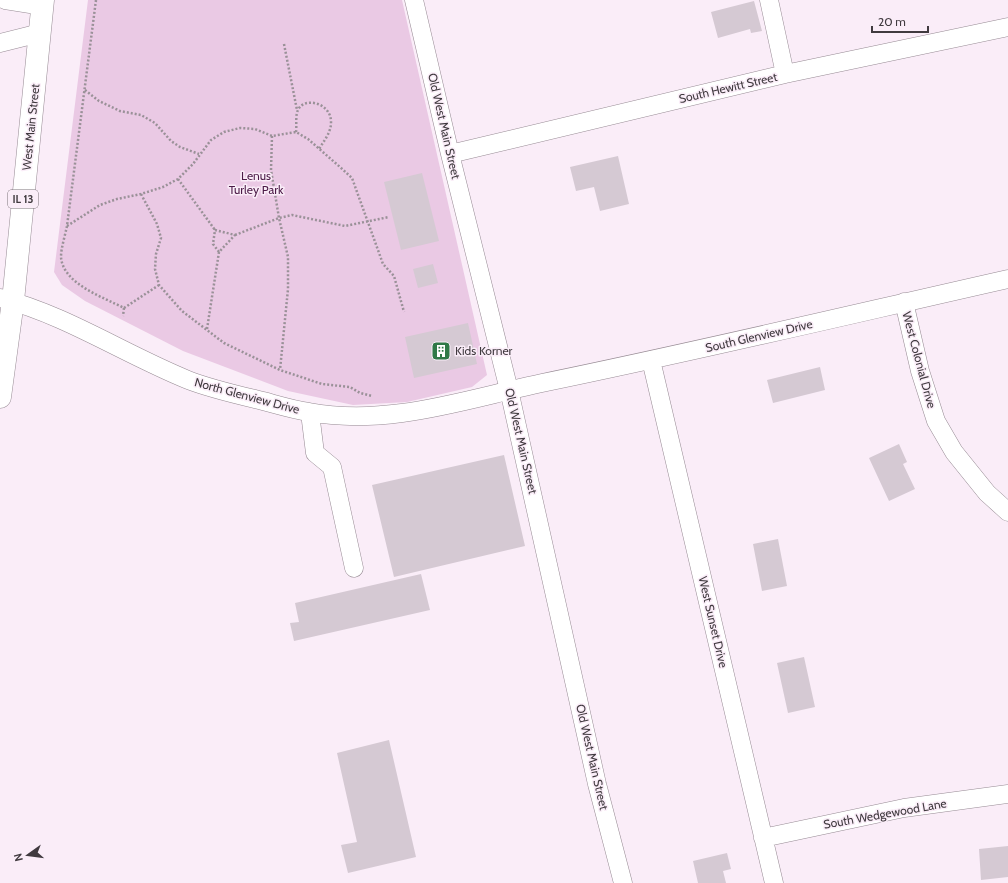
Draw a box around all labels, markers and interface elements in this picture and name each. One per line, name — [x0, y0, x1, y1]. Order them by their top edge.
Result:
scale bar — [872, 8, 928, 34]
text: 20 m — [878, 14, 906, 29]
street label: South Hewitt Street — [677, 69, 779, 106]
street label: Old West Main Street — [425, 71, 464, 180]
street label: West Main Street — [18, 83, 43, 171]
park label: Lenus Turley Park — [229, 168, 284, 197]
road number: IL 13 — [8, 190, 38, 208]
street label: West Colonial Drive — [899, 310, 940, 410]
street label: South Glenview Drive — [704, 316, 814, 355]
building icon: Kids Korner — [430, 340, 452, 362]
place label: Kids Korner — [455, 343, 513, 358]
street label: North Glenview Drive — [193, 374, 301, 417]
street label: Old West Main Street — [502, 386, 541, 495]
street label: West Sunset Drive — [696, 575, 731, 669]
street label: Old West Main Street — [573, 702, 612, 811]
street label: South Wedgewood Lane — [822, 795, 948, 832]
north arrow — [8, 835, 48, 875]
text: N — [11, 852, 26, 863]

